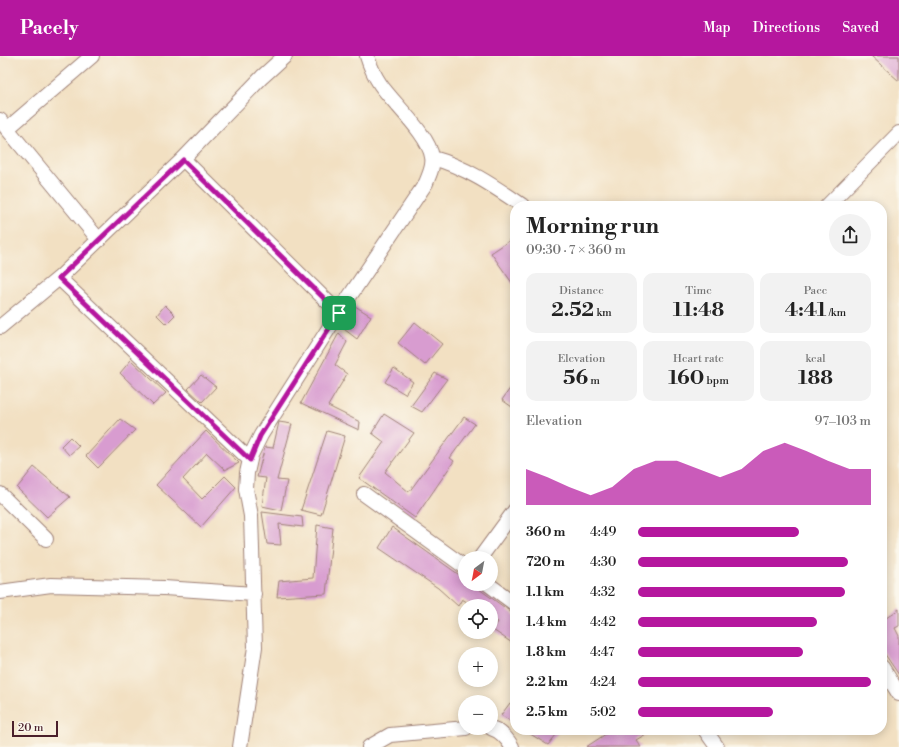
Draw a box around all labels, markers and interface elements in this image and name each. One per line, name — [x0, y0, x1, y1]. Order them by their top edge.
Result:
text: Pacely — [20, 16, 79, 40]
text: Map — [703, 19, 731, 37]
text: Directions — [753, 19, 820, 37]
text: Saved — [842, 19, 879, 37]
text: Morning run — [526, 213, 659, 240]
button: share — [829, 214, 871, 256]
text: 09:30 · 7 × 360 m — [526, 242, 626, 258]
text: Distance — [559, 284, 604, 298]
text: Time — [685, 284, 712, 298]
text: Pace — [804, 284, 827, 298]
pin — [322, 296, 356, 330]
text: 2.52 — [551, 298, 594, 323]
text: 11:48 — [673, 298, 724, 323]
text: 4:41 — [785, 298, 826, 323]
icon: arrive — [328, 302, 350, 324]
text: km — [594, 306, 612, 320]
text: /km — [826, 306, 846, 320]
text: Elevation — [558, 352, 605, 366]
text: Heart rate — [673, 352, 724, 366]
text: kcal — [806, 352, 825, 366]
text: 56 — [563, 366, 588, 391]
text: 160 — [668, 366, 704, 391]
text: 188 — [798, 366, 833, 391]
text: m — [588, 374, 600, 388]
text: bpm — [704, 374, 729, 388]
text: Elevation — [526, 413, 582, 429]
text: 97–103 m — [815, 413, 871, 429]
text: 360 m — [526, 524, 565, 540]
text: 4:49 — [590, 524, 616, 540]
north arrow — [458, 551, 498, 591]
map controls — [458, 551, 498, 735]
text: 720 m — [526, 554, 565, 570]
text: 4:30 — [590, 554, 616, 570]
text: 1.1 km — [526, 584, 564, 600]
text: 4:32 — [590, 584, 615, 600]
button: locate — [458, 599, 498, 639]
text: 1.4 km — [526, 614, 567, 630]
text: 4:42 — [590, 614, 616, 630]
text: 1.8 km — [526, 644, 566, 660]
text: 4:47 — [590, 644, 614, 660]
button: + — [458, 647, 498, 687]
text: 2.2 km — [526, 674, 568, 690]
text: 4:24 — [590, 674, 616, 690]
button: − — [458, 695, 498, 735]
text: 2.5 km — [526, 704, 568, 720]
text: 5:02 — [590, 704, 616, 720]
scale bar — [12, 719, 58, 738]
text: 20 m — [18, 721, 43, 735]

